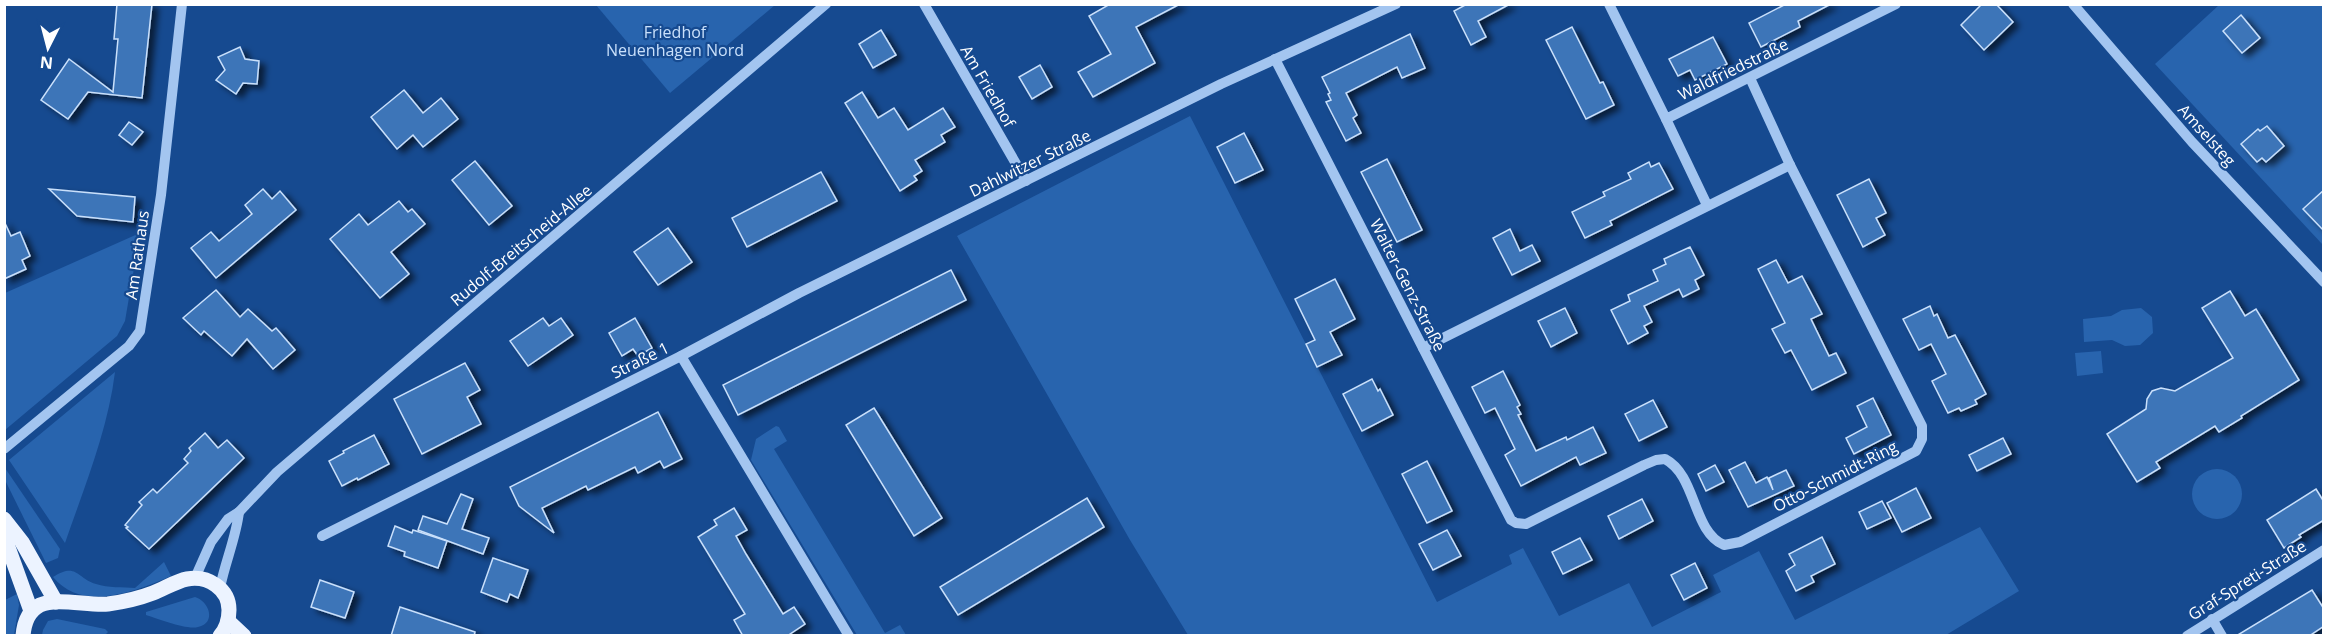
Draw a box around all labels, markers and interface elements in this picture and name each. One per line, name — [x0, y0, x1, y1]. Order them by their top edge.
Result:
north arrow — [18, 18, 78, 78]
park label: Friedhof Neuenhagen Nord — [606, 21, 744, 61]
street label: Waldfriedstraße — [1674, 33, 1792, 105]
street label: Am Friedhof — [956, 41, 1021, 133]
text: N — [39, 51, 54, 75]
street label: Amselsteg — [2173, 99, 2241, 171]
street label: Dahlwitzer Straße — [966, 124, 1094, 202]
street label: Rudolf-Breitscheid-Allee — [446, 179, 596, 311]
street label: Am Rathaus — [120, 209, 154, 301]
street label: Walter-Genz-Straße — [1365, 215, 1451, 355]
street label: Straße 1 — [607, 336, 673, 384]
street label: Otto-Schmidt-Ring — [1769, 435, 1901, 517]
street label: Graf-Spreti-Straße — [2184, 535, 2310, 625]

